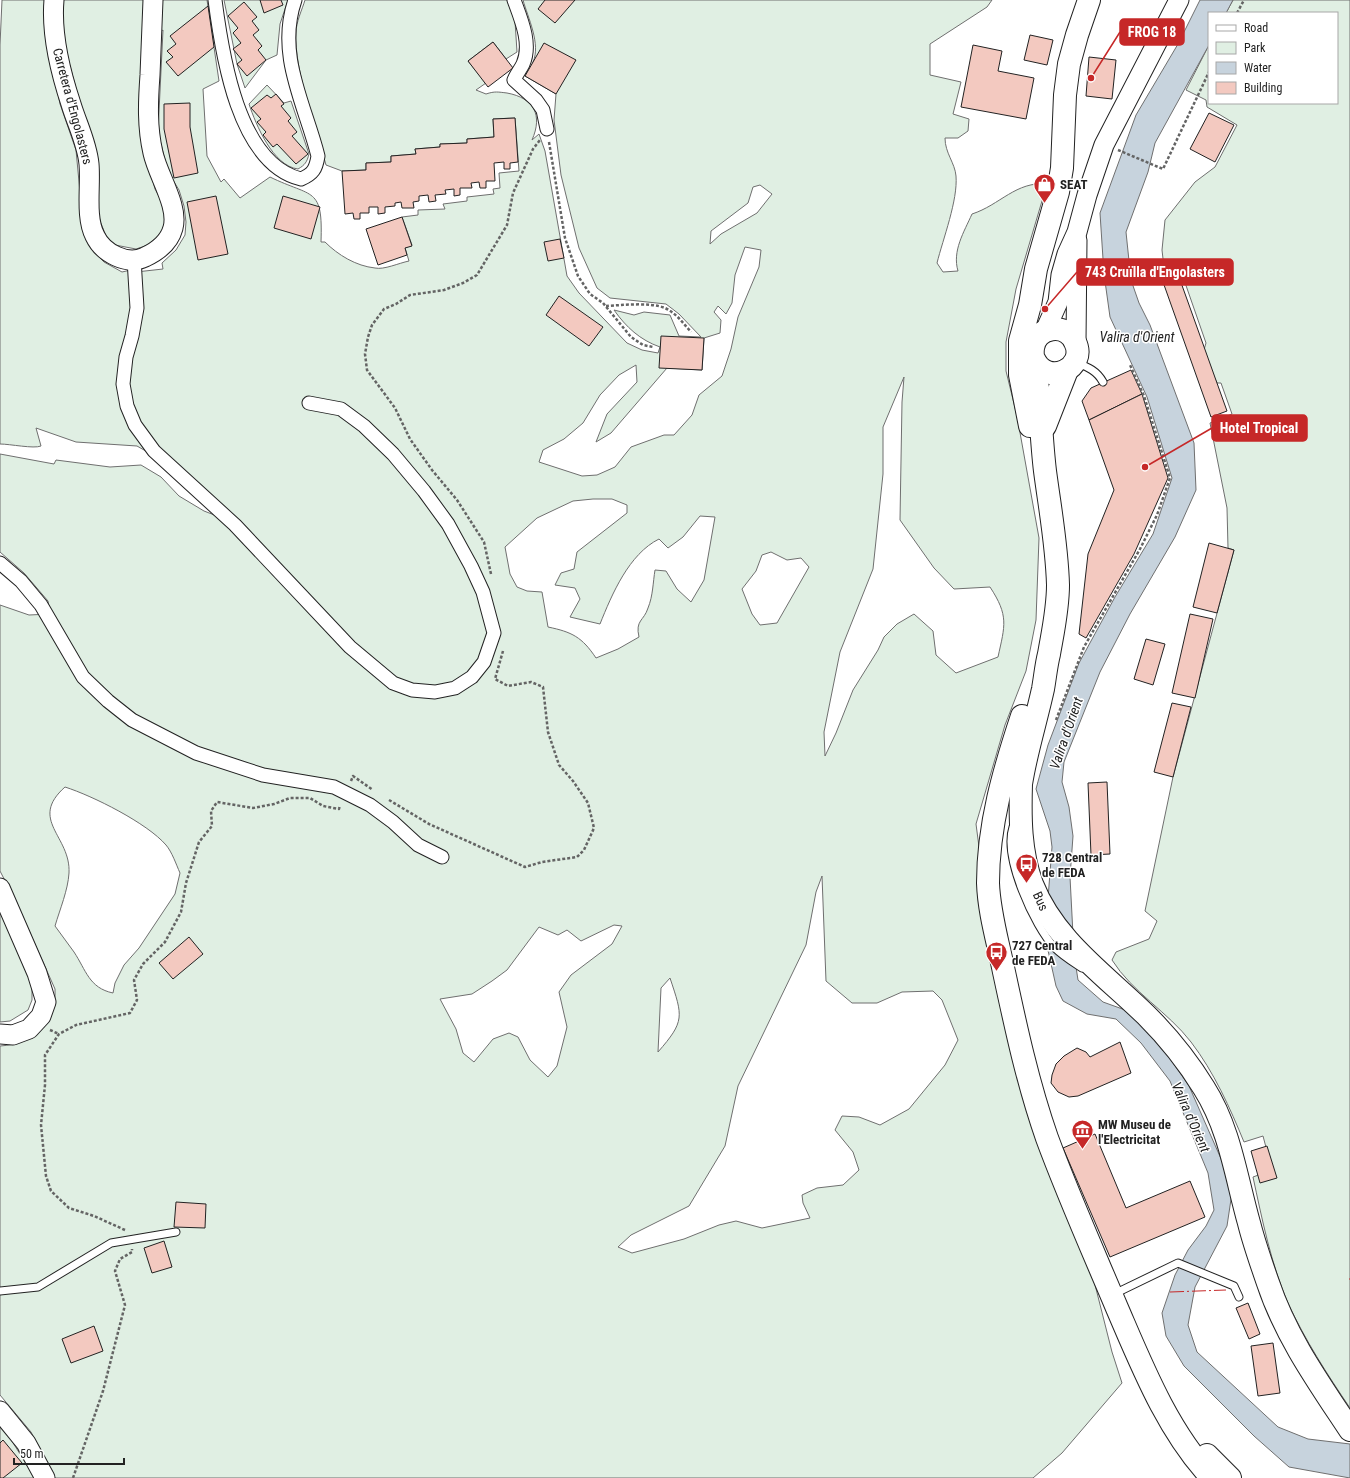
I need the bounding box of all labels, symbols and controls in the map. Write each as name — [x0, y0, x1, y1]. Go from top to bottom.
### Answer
legend — [1208, 12, 1338, 104]
callout: FROG 18 — [1120, 19, 1184, 45]
text: Road — [1244, 21, 1268, 35]
text: FROG 18 — [1128, 24, 1176, 40]
text: Park — [1244, 41, 1266, 55]
street label: Carretera d'Engolasters — [50, 46, 95, 166]
text: Water — [1244, 61, 1272, 75]
text: Building — [1244, 81, 1282, 95]
shop icon: SEAT — [1031, 171, 1057, 204]
place label: SEAT — [1060, 177, 1087, 192]
callout: 743 Cruïlla d'Engolasters — [1077, 259, 1233, 285]
text: 743 Cruïlla d'Engolasters — [1085, 264, 1225, 280]
water label: Valira d'Orient — [1099, 329, 1176, 345]
callout: Hotel Tropical — [1212, 415, 1307, 441]
text: Hotel Tropical — [1220, 420, 1298, 436]
water label: Valira d'Orient — [1046, 694, 1086, 771]
place label: 728 Central de FEDA — [1042, 850, 1102, 880]
bus stop icon: 728 Central de FEDA — [1014, 851, 1040, 884]
street label: Bus — [1030, 889, 1051, 913]
place label: 727 Central de FEDA — [1012, 938, 1072, 968]
bus stop icon: 727 Central de FEDA — [984, 939, 1010, 972]
water label: Valira d'Orient — [1168, 1079, 1214, 1155]
place label: MW Museu de l'Electricitat — [1098, 1117, 1171, 1147]
museum icon: MW Museu de l'Electricitat — [1069, 1118, 1095, 1151]
scale bar — [14, 1440, 124, 1466]
text: 50 m — [20, 1447, 44, 1461]

